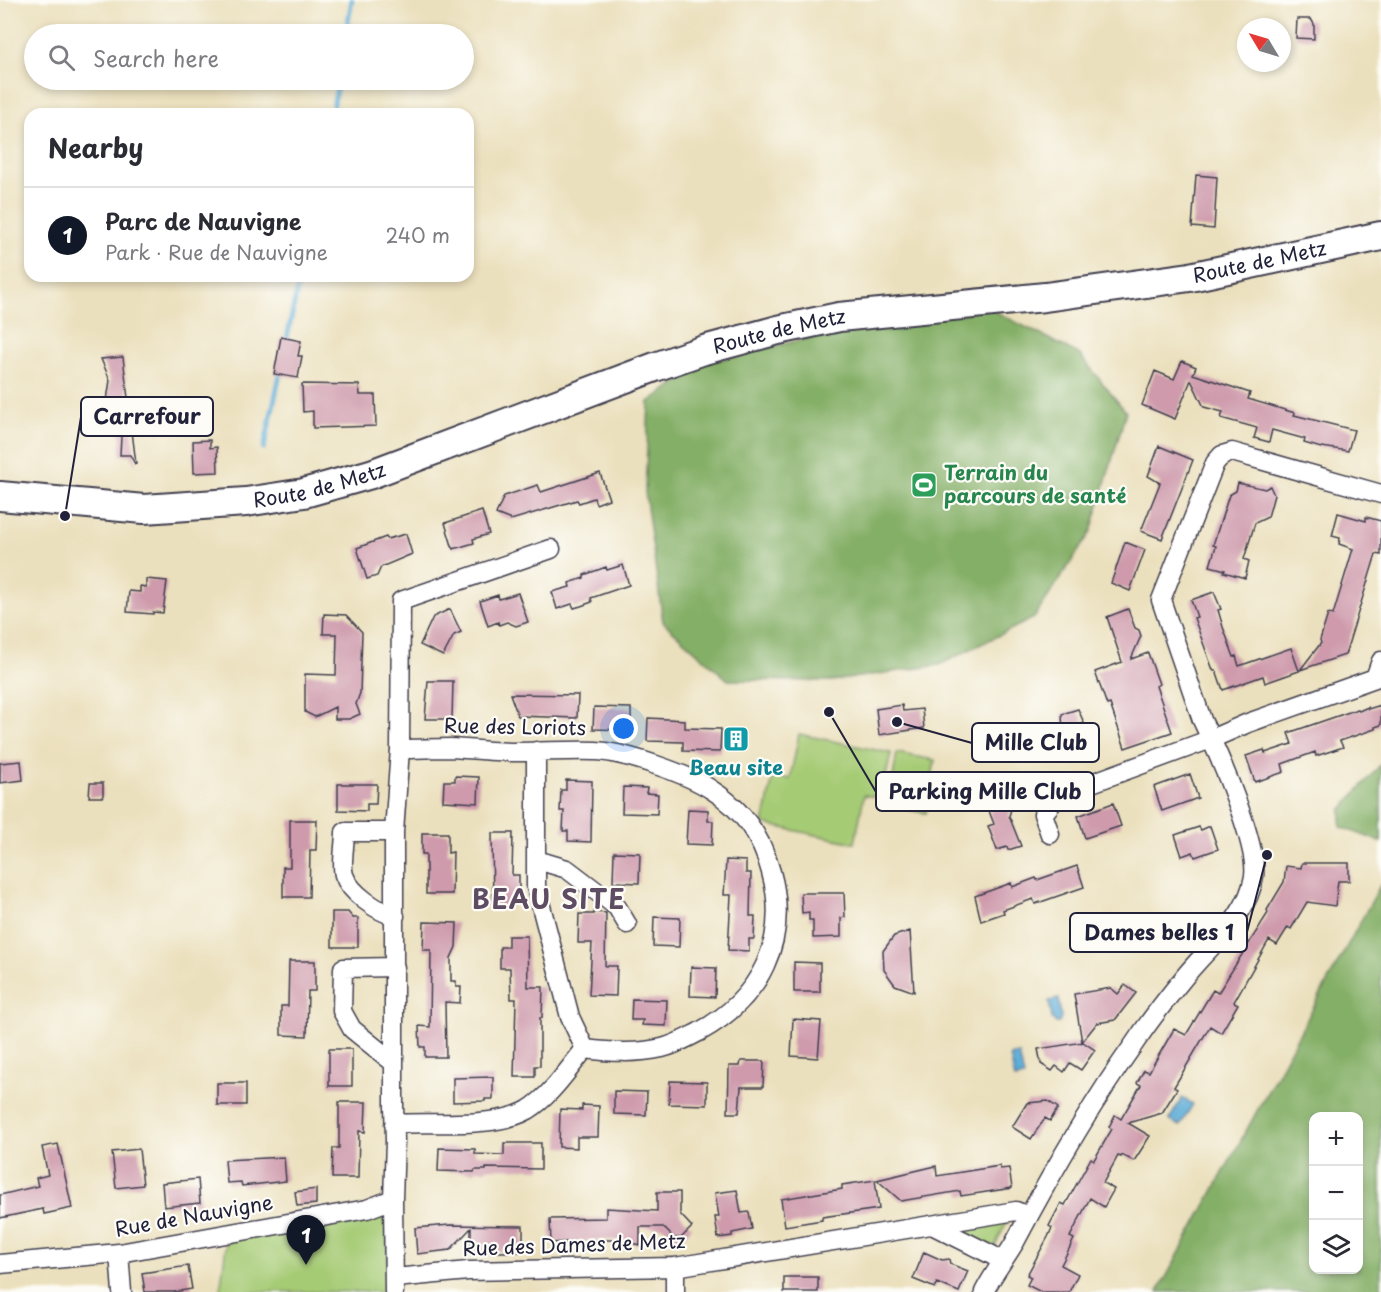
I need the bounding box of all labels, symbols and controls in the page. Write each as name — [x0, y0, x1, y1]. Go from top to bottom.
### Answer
north arrow — [1237, 18, 1291, 72]
search box — [24, 24, 474, 90]
icon: search — [45, 41, 78, 74]
text: Search here — [93, 41, 219, 74]
text: Nearby — [48, 128, 143, 167]
text: Parc de Nauvigne — [105, 204, 301, 237]
text: 1 — [63, 220, 72, 250]
text: 240 m — [385, 220, 450, 250]
street label: Route de Metz — [1190, 232, 1329, 290]
text: Park · Rue de Nauvigne — [105, 237, 328, 267]
street label: Route de Metz — [709, 300, 847, 361]
callout: Carrefour — [81, 397, 213, 436]
text: Carrefour — [93, 399, 201, 431]
street label: Route de Metz — [251, 454, 390, 515]
place label: Terrain du parcours de santé — [944, 457, 1126, 510]
sports icon: Terrain du parcours de santé — [909, 470, 939, 500]
street label: Rue des Loriots — [444, 710, 586, 742]
your location — [609, 714, 638, 743]
callout: Mille Club — [972, 723, 1099, 762]
building icon: Beau site — [721, 724, 751, 754]
text: Mille Club — [985, 725, 1087, 757]
place label: Beau site — [689, 752, 783, 782]
callout: Parking Mille Club — [876, 772, 1094, 811]
text: Parking Mille Club — [889, 774, 1081, 806]
district label: BEAU SITE — [472, 879, 626, 918]
callout: Dames belles 1 — [1070, 913, 1247, 952]
text: Dames belles 1 — [1084, 915, 1234, 947]
map controls — [1309, 1112, 1363, 1274]
button: + — [1309, 1112, 1363, 1166]
button: − — [1309, 1166, 1363, 1220]
street label: Rue de Nauvigne — [112, 1186, 275, 1244]
pin: 1 — [286, 1216, 326, 1265]
button: layers — [1309, 1220, 1363, 1274]
street label: Rue des Dames de Metz — [462, 1225, 686, 1263]

